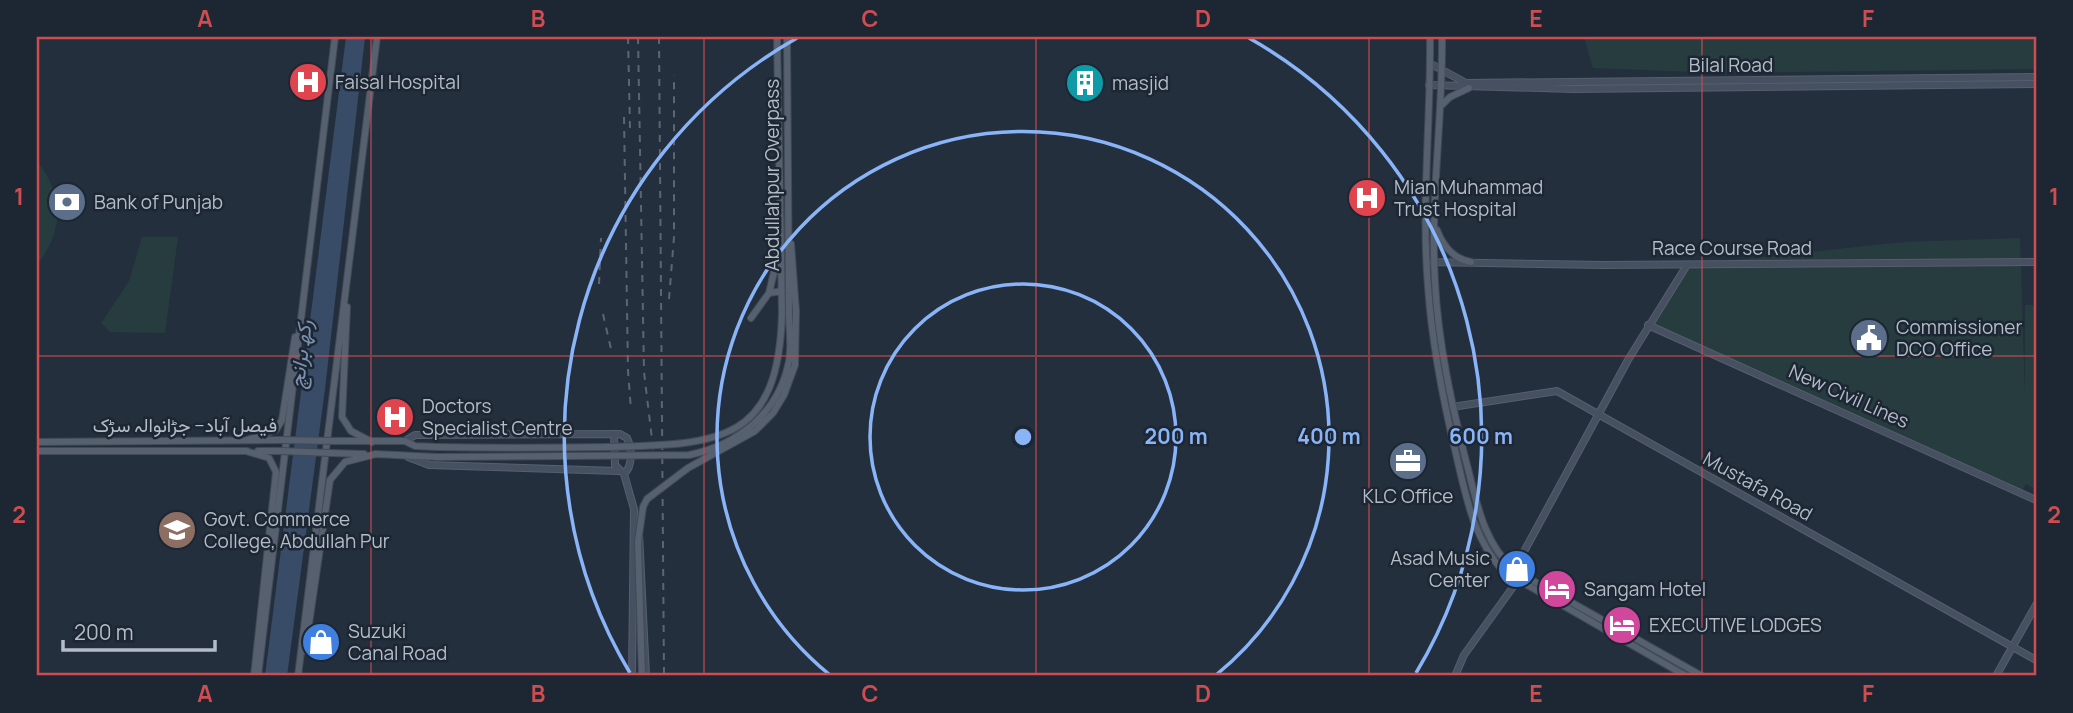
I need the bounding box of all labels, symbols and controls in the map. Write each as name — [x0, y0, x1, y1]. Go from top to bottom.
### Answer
text: A — [197, 2, 213, 34]
text: B — [531, 2, 545, 34]
text: C — [862, 2, 879, 34]
text: D — [1195, 2, 1211, 34]
text: E — [1529, 2, 1543, 34]
text: F — [1862, 2, 1874, 34]
street label: Bilal Road — [1689, 52, 1773, 78]
hospital icon: Faisal Hospital — [287, 61, 329, 103]
building icon: masjid — [1064, 62, 1106, 104]
place label: Faisal Hospital — [335, 69, 460, 95]
place label: masjid — [1112, 70, 1169, 96]
street label: Abdullahpur Overpass — [759, 79, 785, 271]
place label: Mian Muhammad Trust Hospital — [1394, 174, 1543, 222]
hospital icon: Mian Muhammad Trust Hospital — [1346, 177, 1388, 219]
text: 1 — [14, 180, 24, 212]
text: 1 — [2049, 180, 2059, 212]
bank icon: Bank of Punjab — [46, 181, 88, 223]
place label: Bank of Punjab — [94, 189, 223, 215]
street label: Race Course Road — [1652, 235, 1812, 261]
place label: Commissioner DCO Office — [1896, 314, 2022, 362]
public building icon: Commissioner DCO Office — [1848, 317, 1890, 359]
water label: رکھ برانچ — [282, 318, 320, 390]
street label: New Civil Lines — [1785, 358, 1913, 434]
place label: Doctors Specialist Centre — [422, 393, 573, 441]
hospital icon: Doctors Specialist Centre — [374, 396, 416, 438]
street label: فیصل آباد– جڑانوالہ سڑک — [93, 412, 277, 438]
text: 200 m — [1144, 422, 1208, 450]
text: 400 m — [1297, 422, 1361, 450]
text: 600 m — [1449, 422, 1513, 450]
centre of rings — [1011, 425, 1035, 449]
office icon: KLC Office — [1387, 440, 1429, 482]
street label: Mustafa Road — [1699, 445, 1817, 527]
place label: KLC Office — [1363, 483, 1453, 509]
text: 2 — [12, 498, 26, 530]
text: 2 — [2047, 498, 2061, 530]
place label: Govt. Commerce College, Abdullah Pur — [204, 506, 390, 554]
school or university icon: Govt. Commerce College, Abdullah Pur — [156, 509, 198, 551]
place label: Asad Music Center — [1390, 545, 1490, 593]
shop icon: Asad Music Center — [1496, 548, 1538, 590]
hotel icon: Sangam Hotel — [1536, 568, 1578, 610]
place label: Sangam Hotel — [1584, 576, 1706, 602]
hotel icon: EXECUTIVE LODGES — [1601, 604, 1643, 646]
scale bar — [63, 608, 215, 652]
place label: EXECUTIVE LODGES — [1649, 612, 1822, 638]
text: 200 m — [74, 618, 134, 646]
place label: Suzuki Canal Road — [348, 618, 447, 666]
shop icon: Suzuki Canal Road — [300, 621, 342, 663]
text: A — [197, 677, 213, 709]
text: B — [531, 677, 545, 709]
text: C — [862, 677, 879, 709]
text: D — [1195, 677, 1211, 709]
text: E — [1529, 677, 1543, 709]
text: F — [1862, 677, 1874, 709]

